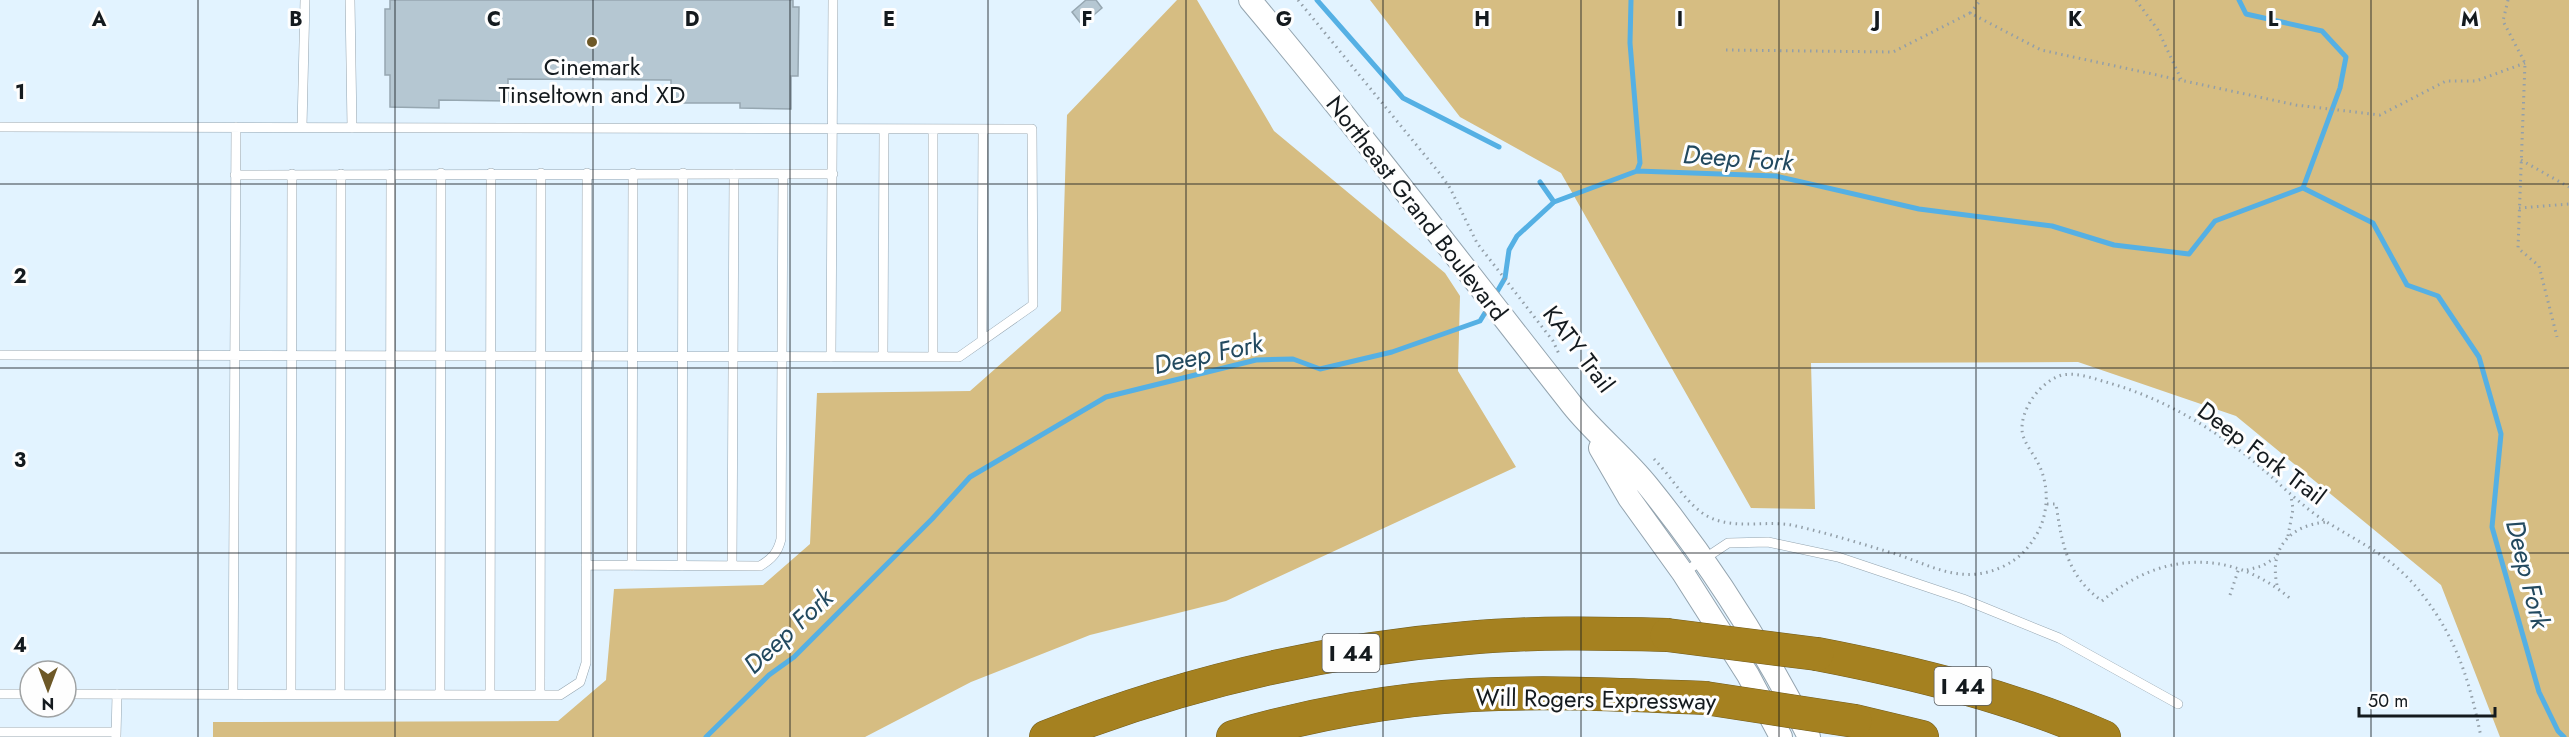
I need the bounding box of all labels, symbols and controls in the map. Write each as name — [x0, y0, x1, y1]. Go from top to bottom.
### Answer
text: A — [91, 5, 107, 34]
text: B — [289, 5, 303, 34]
text: C — [487, 5, 501, 34]
text: D — [685, 5, 699, 34]
text: E — [883, 5, 895, 34]
text: F — [1081, 5, 1093, 34]
text: G — [1276, 5, 1292, 34]
text: H — [1474, 5, 1490, 34]
text: I — [1677, 5, 1683, 34]
text: J — [1870, 5, 1880, 34]
text: K — [2068, 5, 2082, 34]
text: L — [2268, 5, 2279, 34]
text: M — [2461, 5, 2479, 34]
marker: Cinemark Tinseltown and XD — [585, 35, 599, 49]
place label: Cinemark Tinseltown and XD — [499, 49, 685, 112]
text: 1 — [15, 78, 25, 107]
street label: Northeast Grand Boulevard — [1318, 88, 1516, 328]
water label: Deep Fork — [1681, 135, 1796, 181]
text: 2 — [13, 262, 27, 291]
street label: KATY Trail — [1535, 298, 1623, 400]
water label: Deep Fork — [1150, 324, 1268, 384]
street label: Deep Fork Trail — [2190, 393, 2334, 513]
text: 3 — [14, 446, 26, 475]
water label: Deep Fork — [2496, 516, 2560, 634]
water label: Deep Fork — [735, 578, 843, 683]
text: 4 — [13, 631, 27, 660]
road number: I 44 — [1322, 634, 1380, 672]
north arrow — [18, 659, 78, 719]
road number: I 44 — [1934, 667, 1992, 705]
street label: Will Rogers Expressway — [1475, 679, 1717, 719]
scale bar — [2359, 680, 2496, 718]
text: 50 m — [2368, 688, 2408, 714]
text: N — [42, 692, 54, 715]

